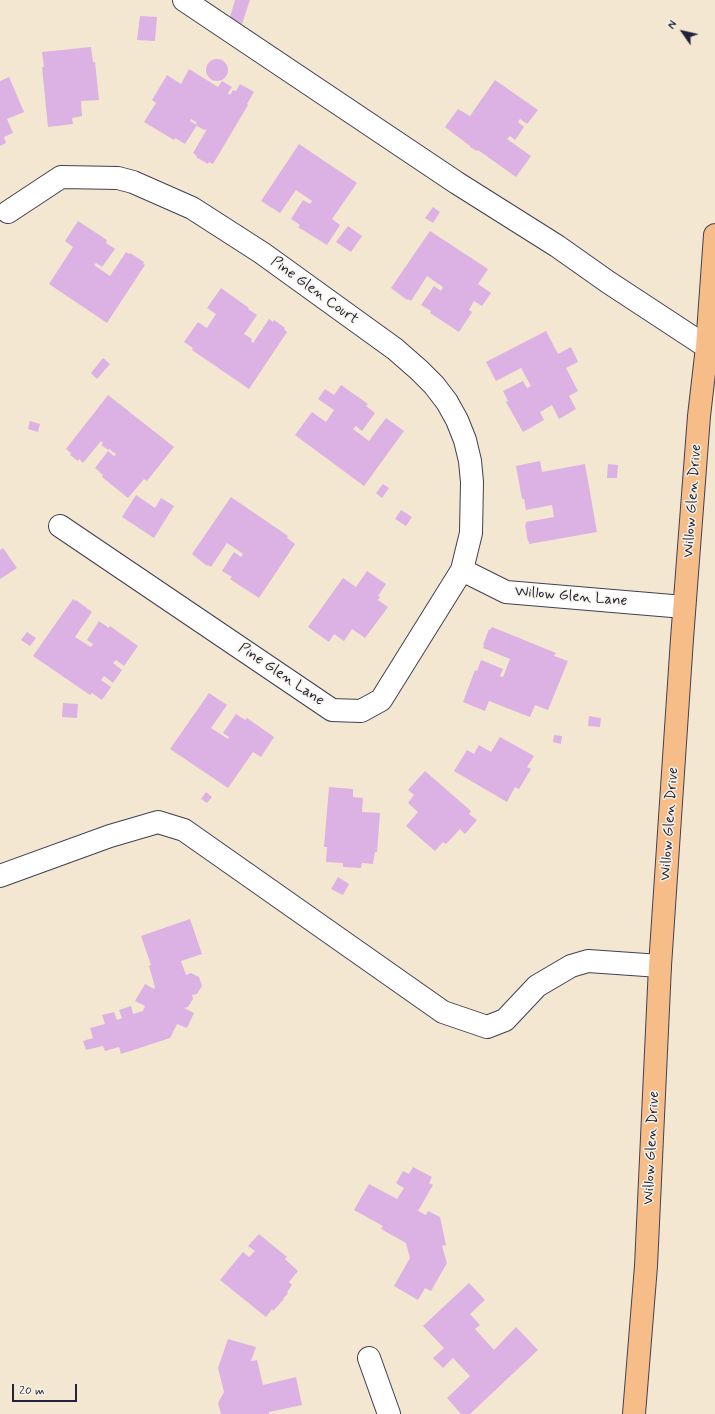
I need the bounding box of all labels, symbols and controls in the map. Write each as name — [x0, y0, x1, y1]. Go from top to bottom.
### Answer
north arrow — [663, 12, 703, 52]
text: N — [665, 18, 681, 32]
street label: Pine Glen Court — [267, 253, 361, 329]
street label: Willow Glen Drive — [680, 444, 706, 558]
street label: Willow Glen Lane — [514, 583, 628, 611]
street label: Pine Glen Lane — [235, 640, 327, 710]
street label: Willow Glen Drive — [657, 767, 683, 881]
street label: Willow Glen Drive — [640, 1091, 664, 1205]
scale bar — [14, 1376, 79, 1402]
text: 20 m — [19, 1383, 45, 1399]

